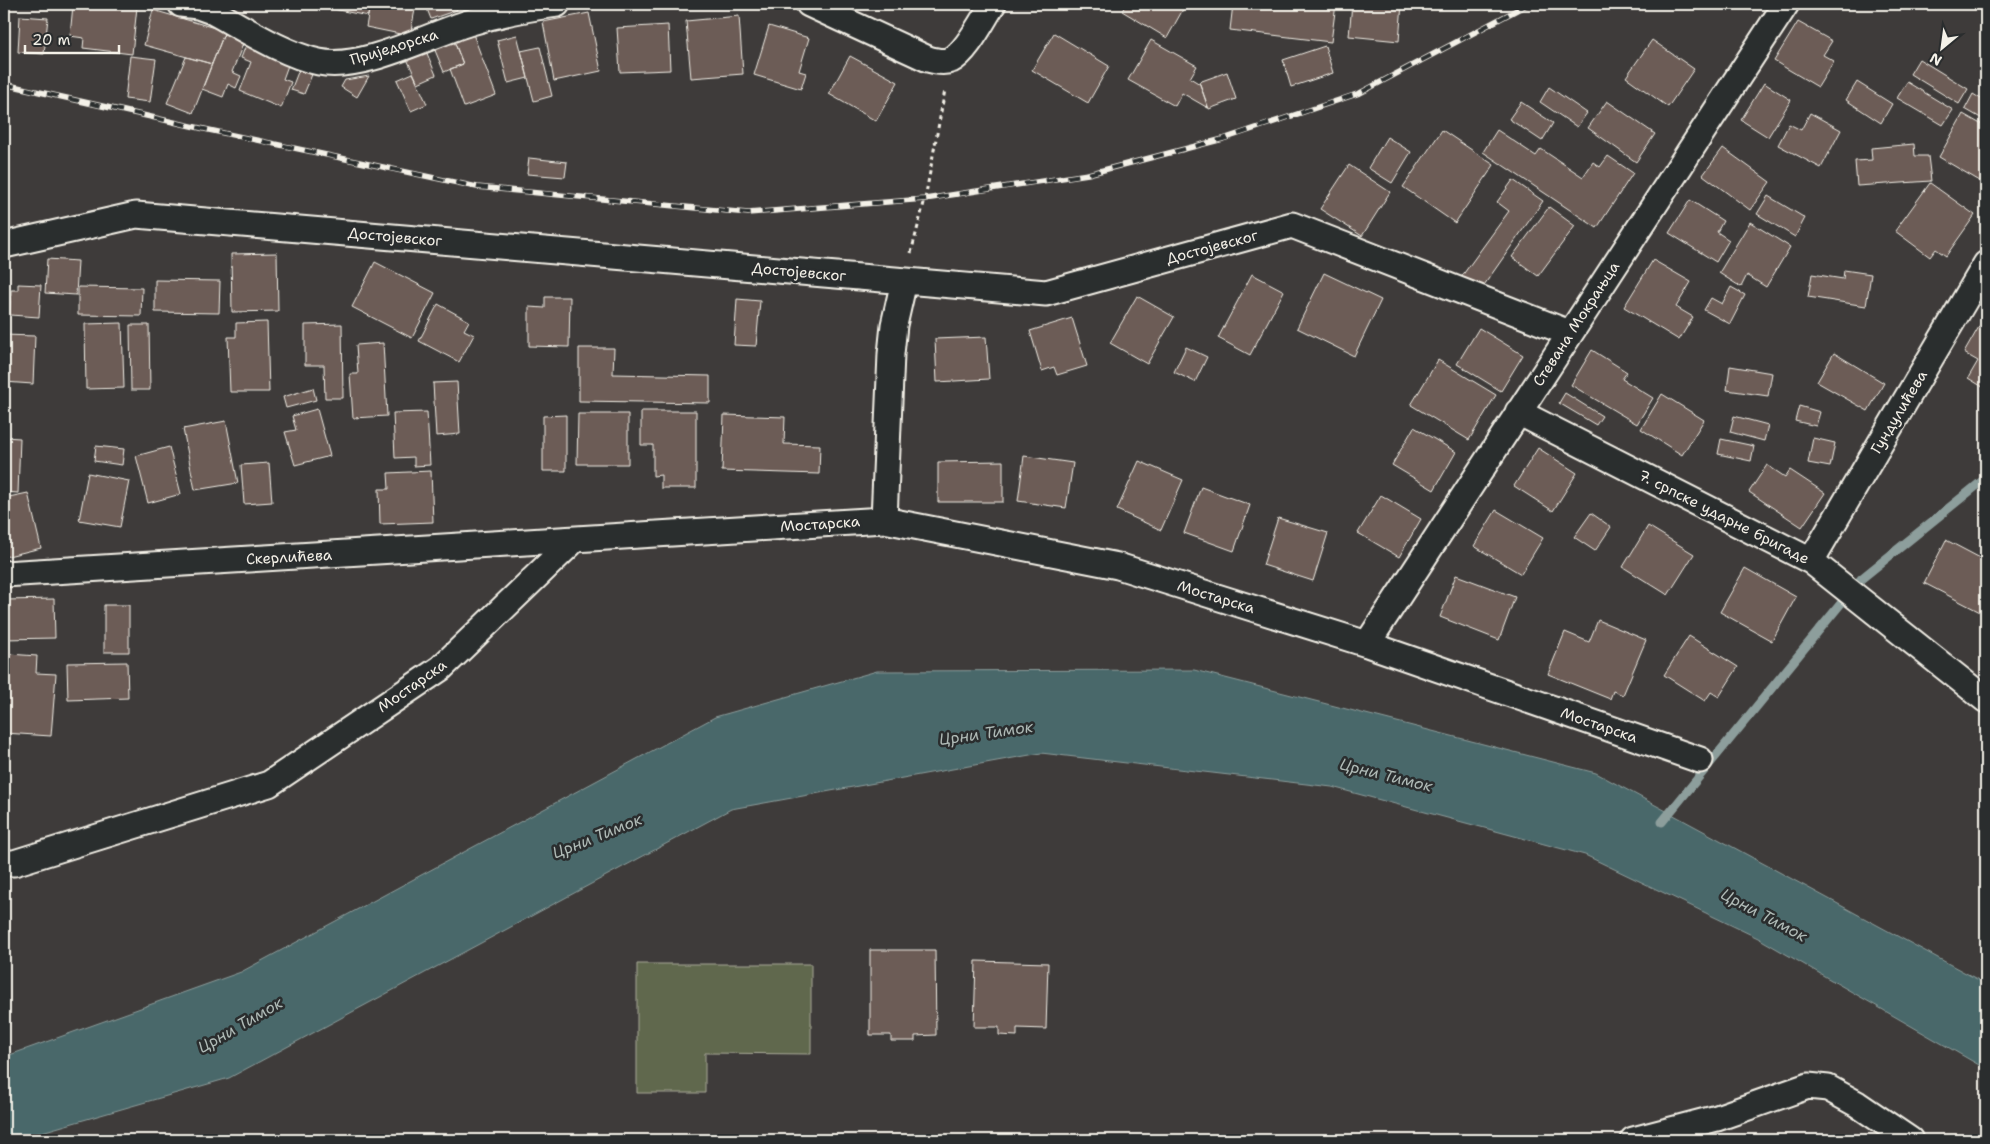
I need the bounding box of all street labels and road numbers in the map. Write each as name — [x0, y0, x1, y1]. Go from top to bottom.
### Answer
street label: Приједорска — [348, 24, 441, 70]
street label: Достојевског — [347, 223, 443, 251]
street label: Достојевског — [1164, 225, 1261, 269]
street label: Стевана Мокрањца — [1528, 257, 1624, 390]
street label: Достојевског — [751, 258, 847, 286]
street label: Гундулићева — [1866, 366, 1932, 458]
street label: 7. српске ударне бригаде — [1635, 465, 1813, 569]
street label: Мостарска — [779, 511, 861, 537]
street label: Скерлићева — [245, 545, 333, 569]
street label: Мостарска — [1175, 576, 1258, 618]
street label: Мостарска — [373, 654, 451, 717]
street label: Мостарска — [1558, 703, 1641, 748]

